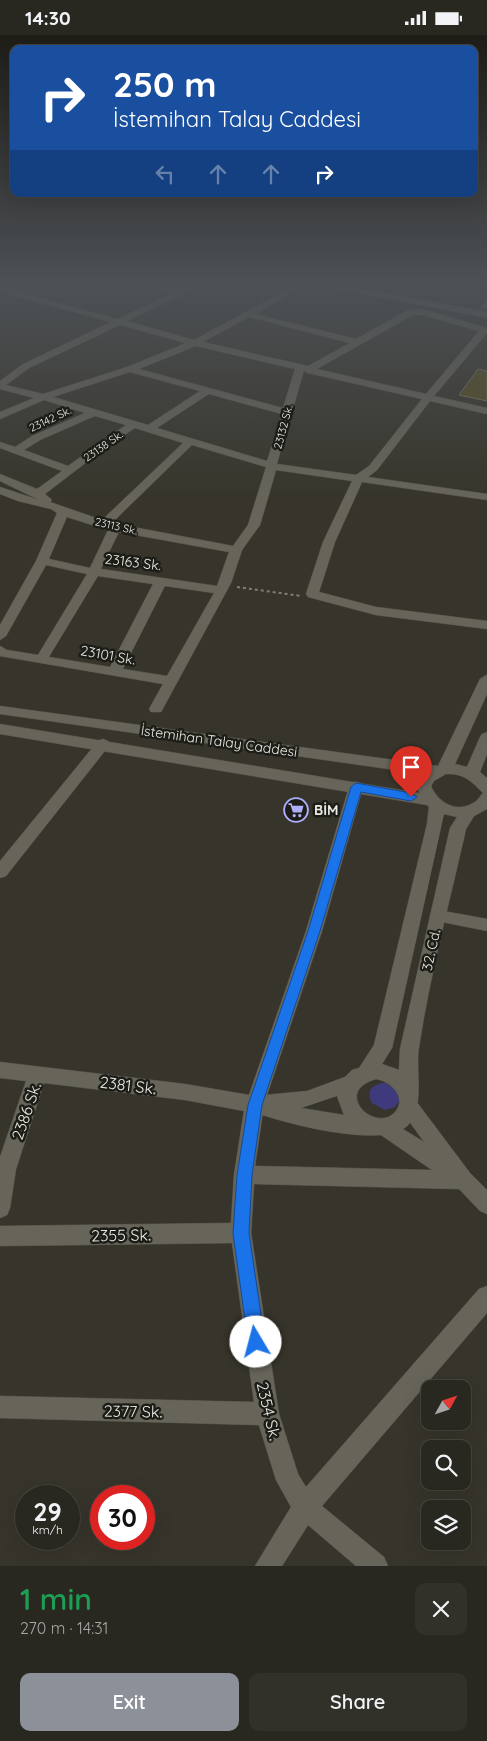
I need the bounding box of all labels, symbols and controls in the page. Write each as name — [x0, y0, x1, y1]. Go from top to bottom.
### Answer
text: 14:30 — [25, 6, 71, 30]
text: 250 m — [113, 62, 217, 106]
icon: right — [30, 65, 95, 130]
text: İstemihan Talay Caddesi — [113, 105, 361, 133]
icon: left — [151, 160, 179, 188]
icon: ahead — [204, 160, 232, 188]
icon: ahead — [257, 160, 285, 188]
icon: right — [310, 160, 338, 188]
street label: 23142 Sk. — [27, 403, 73, 435]
street label: 23132 Sk. — [270, 404, 296, 450]
street label: 23138 Sk. — [81, 427, 125, 465]
street label: 23113 Sk. — [94, 514, 138, 538]
street label: 23163 Sk. — [104, 550, 162, 574]
street label: 23101 Sk. — [79, 641, 137, 669]
street label: İstemihan Talay Caddesi — [140, 721, 298, 761]
pin — [390, 746, 432, 797]
icon: arrive — [397, 753, 425, 781]
supermarket icon: BİM — [283, 797, 309, 823]
place label: BİM — [314, 801, 339, 819]
street label: 32. Cd. — [418, 928, 444, 972]
street label: 2381 Sk. — [99, 1072, 157, 1098]
street label: 2386 Sk. — [7, 1080, 45, 1142]
street label: 2355 Sk. — [91, 1224, 151, 1246]
position arrow — [229, 1315, 281, 1367]
street label: 2354 Sk. — [253, 1380, 285, 1442]
north arrow — [421, 1380, 471, 1430]
map controls — [421, 1380, 471, 1550]
street label: 2377 Sk. — [104, 1400, 163, 1422]
button: search — [421, 1440, 471, 1490]
speed limit sign: 30 — [90, 1485, 155, 1550]
text: 29 — [33, 1496, 62, 1527]
button: layers — [421, 1500, 471, 1550]
text: km/h — [32, 1522, 63, 1537]
text: 1 min — [20, 1580, 92, 1618]
button: close — [415, 1583, 467, 1635]
text: 270 m · 14:31 — [20, 1618, 109, 1638]
button: Exit — [20, 1673, 239, 1731]
button: Share — [249, 1673, 467, 1731]

